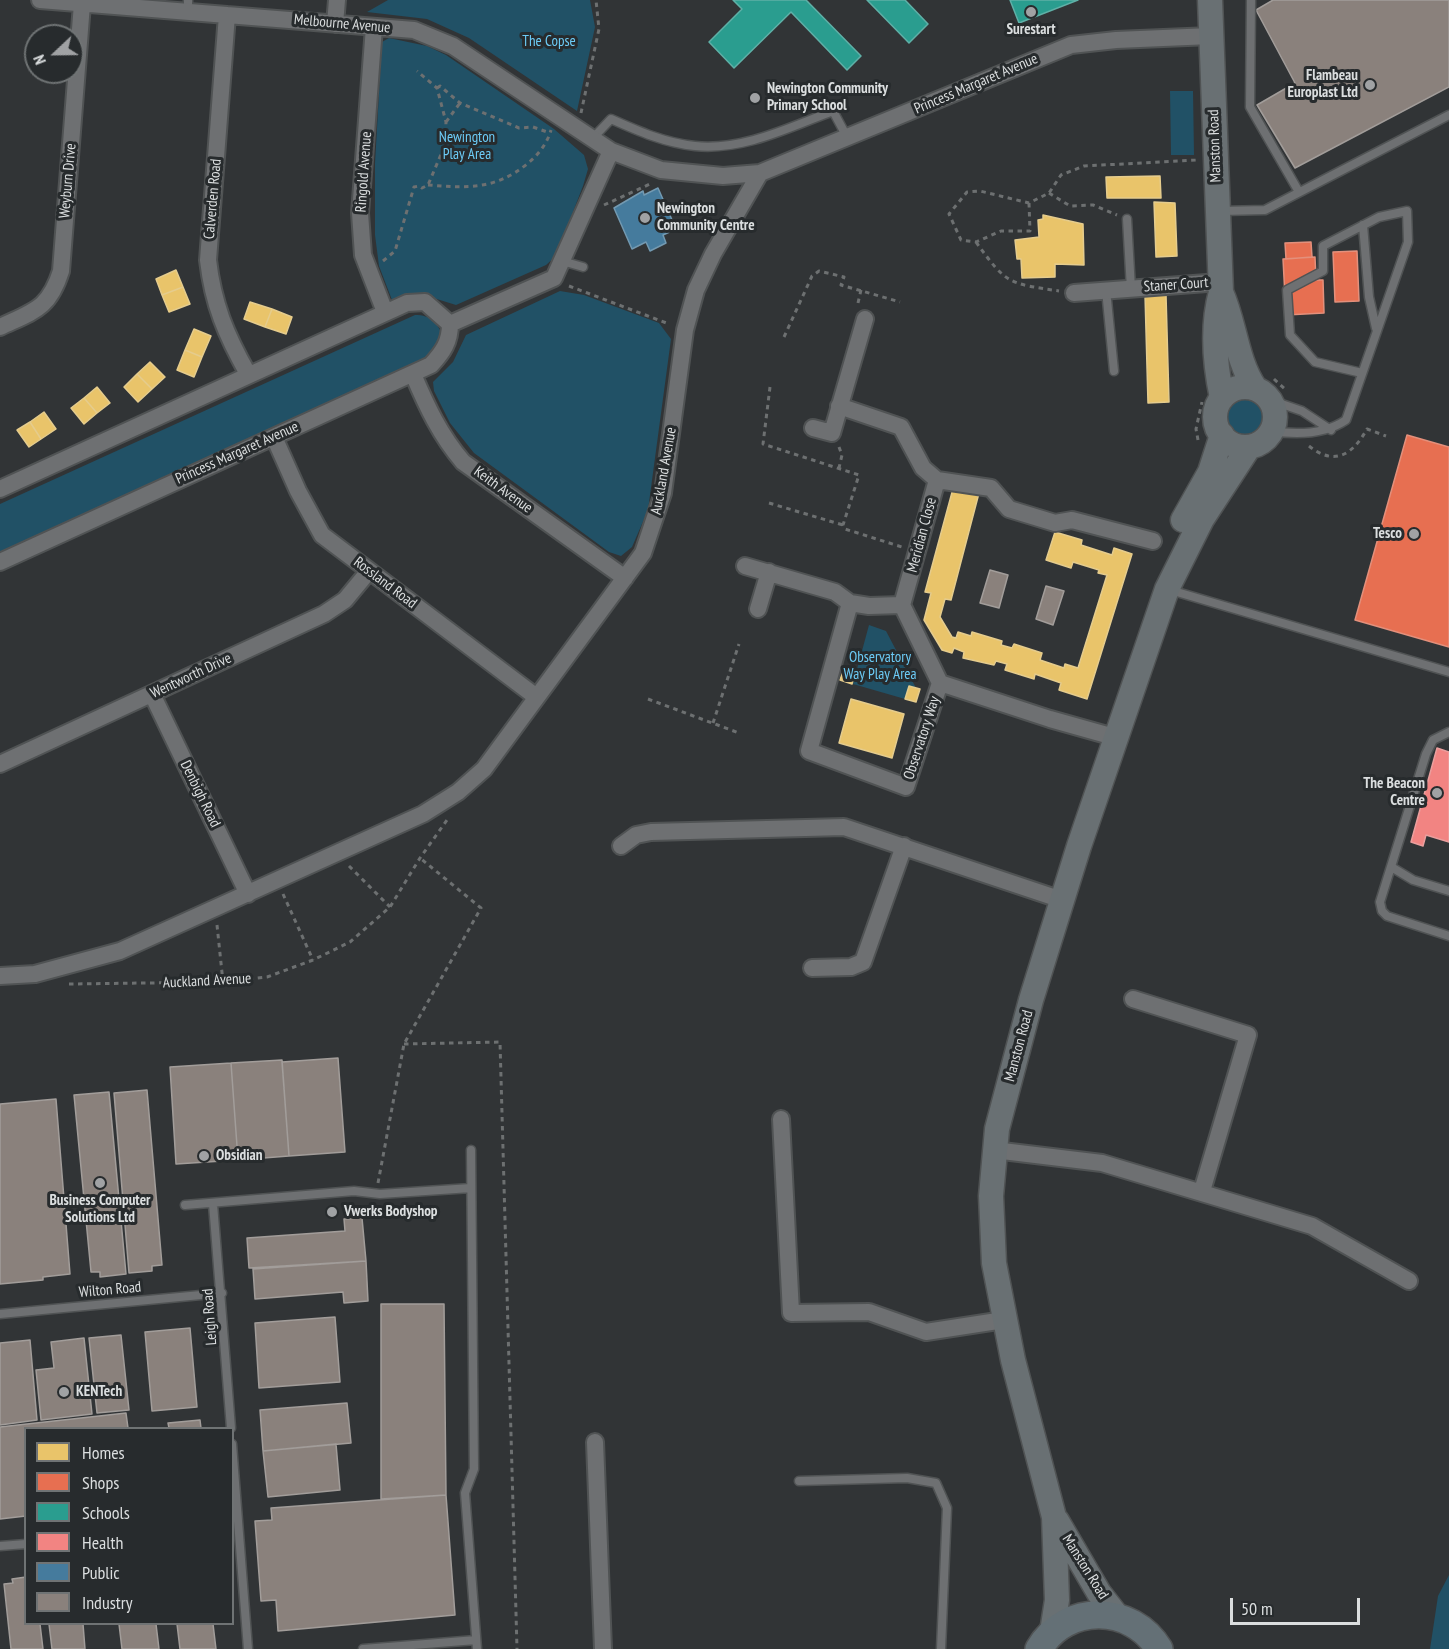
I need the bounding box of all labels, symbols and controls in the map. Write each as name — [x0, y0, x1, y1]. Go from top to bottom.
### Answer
marker: Surestart — [1024, 5, 1038, 19]
street label: Melbourne Avenue — [293, 11, 391, 37]
place label: Surestart — [1006, 21, 1056, 39]
north arrow — [24, 24, 84, 84]
park label: The Copse — [522, 33, 576, 51]
street label: Princess Margaret Avenue — [911, 50, 1041, 118]
text: N — [28, 52, 50, 68]
place label: Flambeau Europlast Ltd — [1288, 67, 1358, 102]
marker: Flambeau Europlast Ltd — [1363, 78, 1377, 92]
place label: Newington Community Primary School — [767, 80, 888, 115]
marker: Newington Community Primary School — [748, 91, 762, 105]
street label: Manston Road — [1205, 109, 1225, 183]
park label: Newington Play Area — [439, 129, 495, 164]
street label: Ringold Avenue — [352, 131, 376, 213]
street label: Weyburn Drive — [56, 143, 80, 219]
street label: Calverden Road — [201, 158, 225, 240]
place label: Newington Community Centre — [657, 200, 755, 235]
marker: Newington Community Centre — [638, 211, 652, 225]
street label: Staner Court — [1143, 274, 1209, 296]
street label: Princess Margaret Avenue — [173, 418, 301, 488]
street label: Auckland Avenue — [647, 426, 681, 516]
street label: Keith Avenue — [470, 463, 536, 517]
street label: Meridian Close — [903, 496, 941, 574]
place label: Tesco — [1373, 525, 1402, 543]
marker: Tesco — [1407, 527, 1421, 541]
street label: Rossland Road — [350, 553, 420, 613]
street label: Wentworth Drive — [148, 649, 234, 703]
park label: Observatory Way Play Area — [844, 649, 916, 684]
street label: Observatory Way — [900, 694, 944, 782]
street label: Denbigh Road — [176, 758, 224, 830]
place label: The Beacon Centre — [1363, 775, 1425, 810]
marker: The Beacon Centre — [1430, 786, 1444, 800]
street label: Auckland Avenue — [162, 970, 252, 992]
street label: Manston Road — [1001, 1008, 1037, 1084]
place label: Obsidian — [216, 1147, 263, 1165]
marker: Obsidian — [197, 1149, 211, 1163]
marker: Business Computer Solutions Ltd — [93, 1176, 107, 1190]
place label: Business Computer Solutions Ltd — [49, 1192, 151, 1227]
place label: Vwerks Bodyshop — [344, 1203, 438, 1221]
marker: Vwerks Bodyshop — [325, 1205, 339, 1219]
street label: Wilton Road — [78, 1278, 142, 1302]
street label: Leigh Road — [199, 1288, 221, 1346]
place label: KENTech — [76, 1383, 122, 1401]
marker: KENTech — [57, 1385, 71, 1399]
legend — [24, 1427, 234, 1625]
text: Homes — [82, 1441, 125, 1464]
text: Shops — [82, 1471, 119, 1494]
text: Schools — [82, 1501, 130, 1524]
text: Health — [82, 1531, 123, 1554]
street label: Manston Road — [1058, 1531, 1112, 1603]
text: Public — [82, 1561, 120, 1584]
scale bar — [1233, 1586, 1364, 1624]
text: Industry — [82, 1591, 132, 1614]
text: 50 m — [1241, 1597, 1273, 1620]

